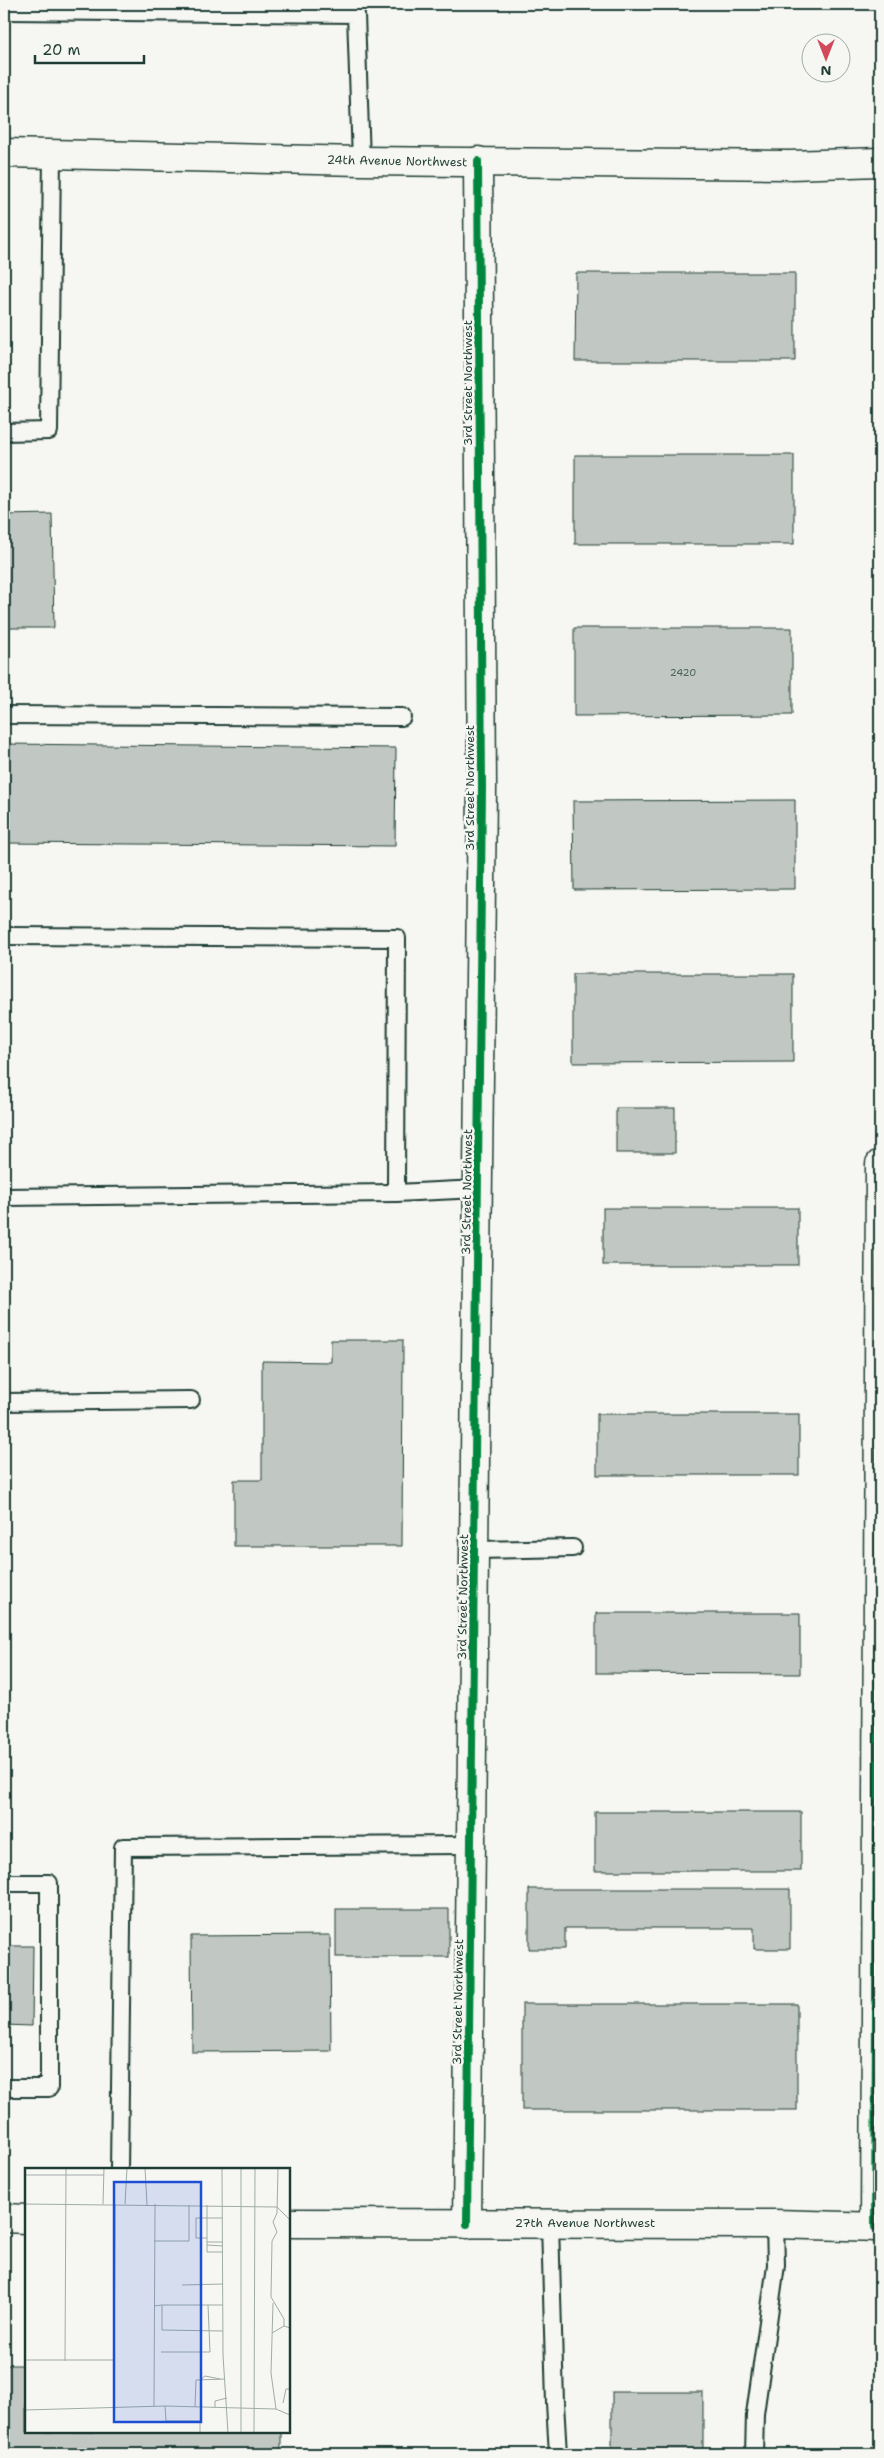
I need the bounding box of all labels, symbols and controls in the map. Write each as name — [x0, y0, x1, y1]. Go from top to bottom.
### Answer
scale bar — [35, 32, 144, 64]
north arrow — [802, 32, 852, 82]
text: 20 m — [42, 40, 81, 60]
text: N — [820, 62, 832, 80]
street label: 24th Avenue Northwest — [327, 152, 467, 170]
street label: 3rd Street Northwest — [460, 320, 476, 446]
house number: 2420 — [670, 666, 696, 679]
street label: 3rd Street Northwest — [462, 725, 478, 851]
street label: 3rd Street Northwest — [458, 1129, 476, 1255]
street label: 3rd Street Northwest — [454, 1534, 472, 1660]
street label: 3rd Street Northwest — [449, 1939, 467, 2065]
inset map — [25, 2168, 290, 2433]
street label: 27th Avenue Northwest — [515, 2215, 655, 2231]

